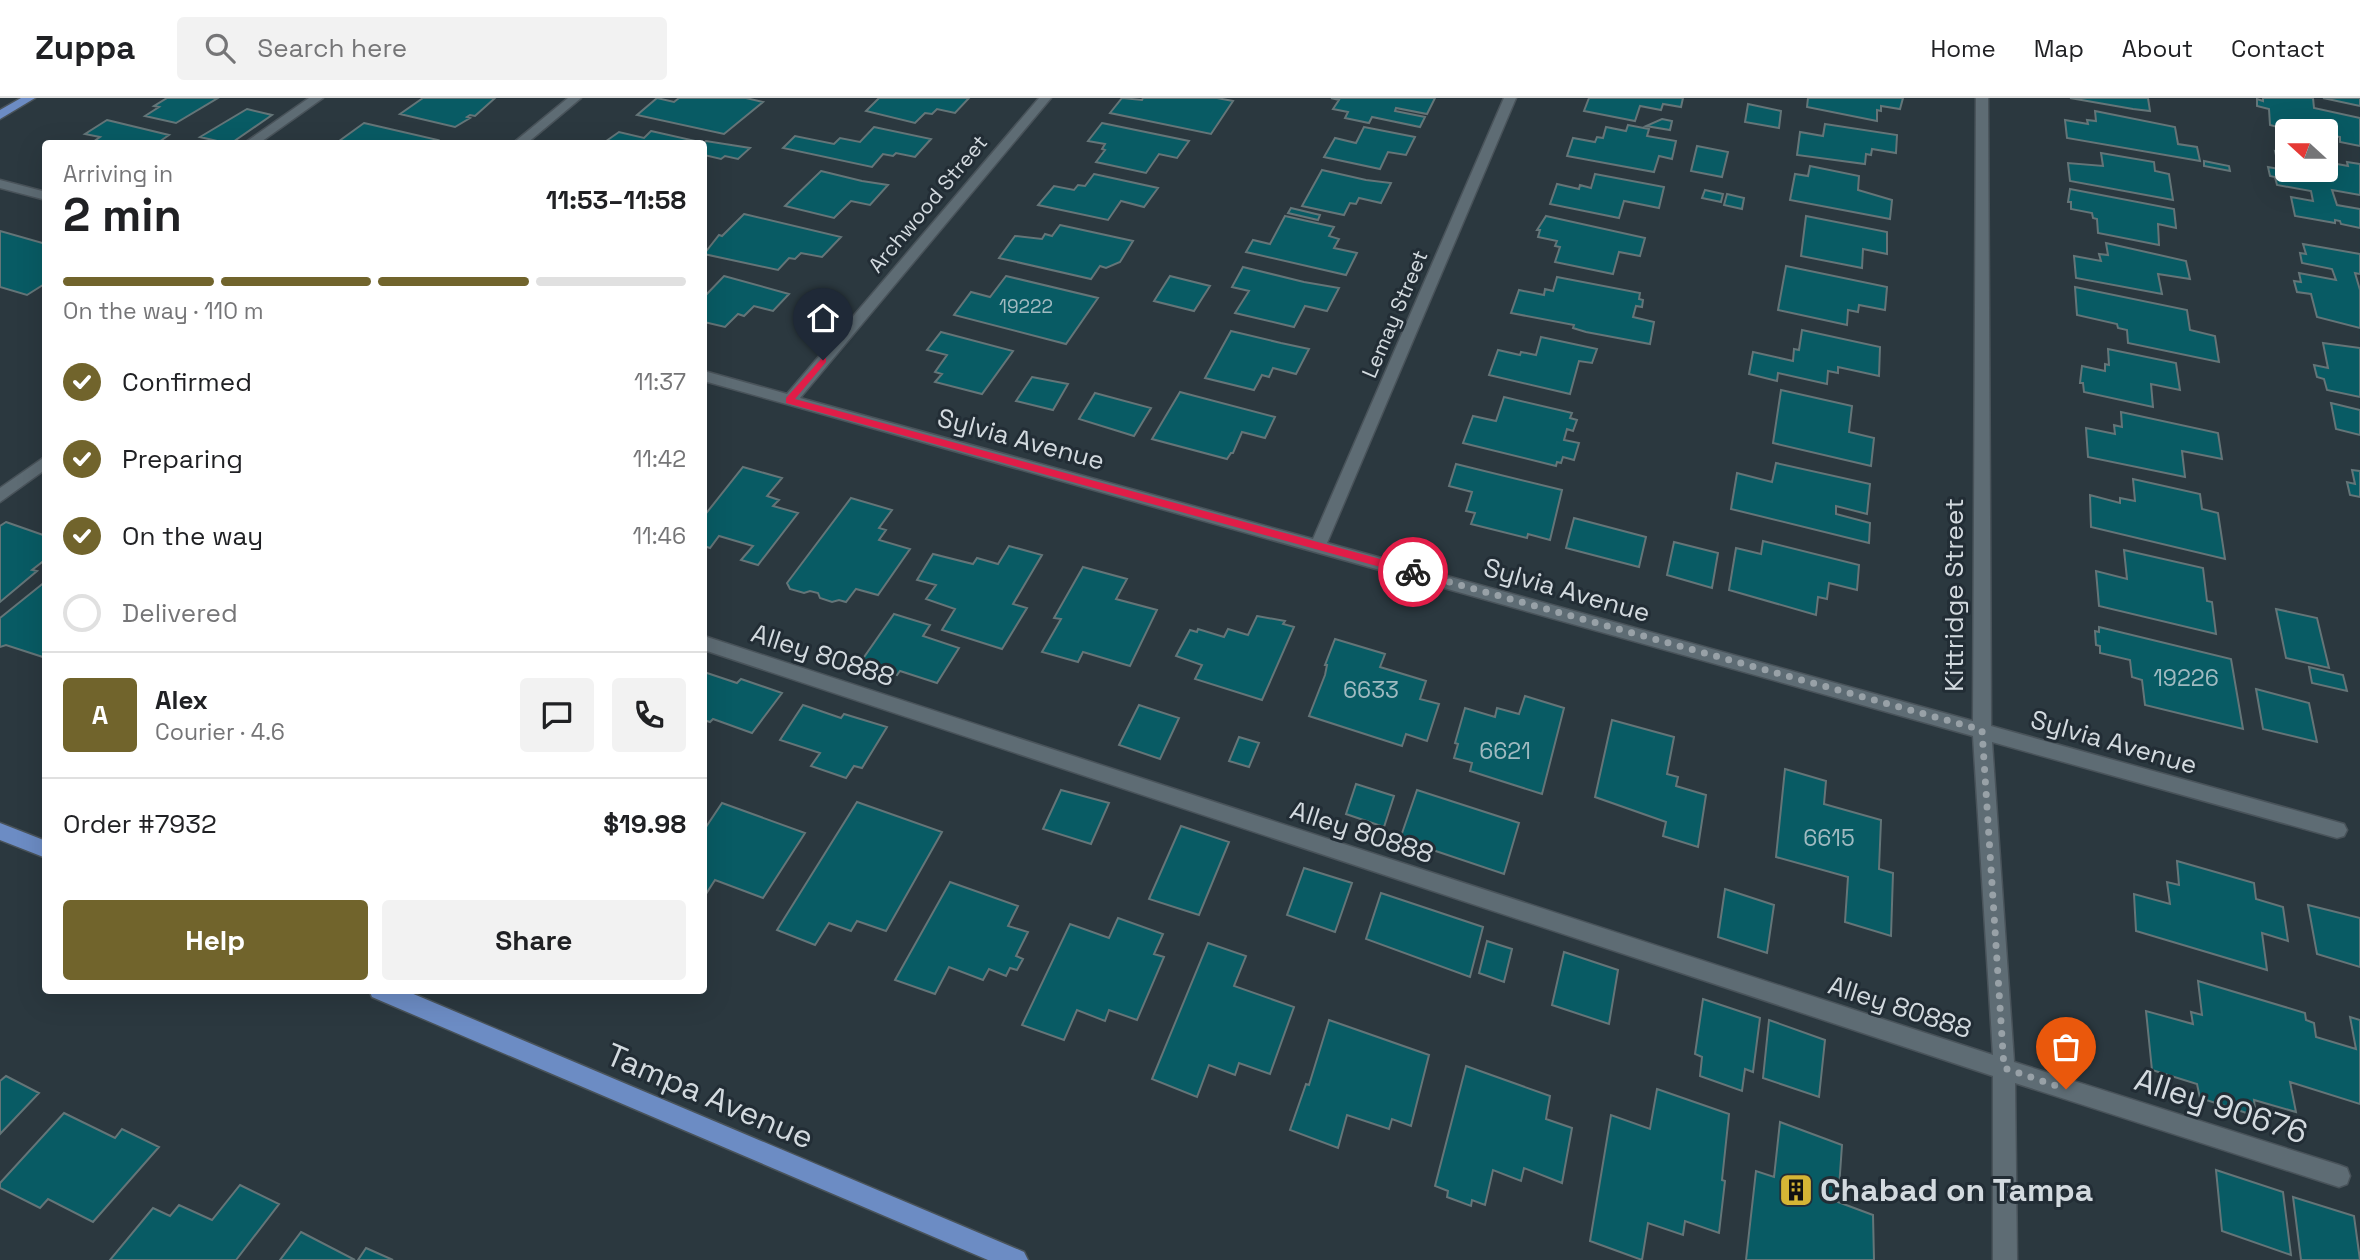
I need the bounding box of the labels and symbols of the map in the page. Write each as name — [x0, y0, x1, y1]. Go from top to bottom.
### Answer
north arrow — [2275, 119, 2338, 182]
street label: Archwood Street — [862, 129, 993, 278]
street label: Lemay Street — [1356, 246, 1434, 382]
pin — [793, 288, 853, 360]
house number: 19222 — [999, 294, 1053, 319]
street label: Sylvia Avenue — [934, 400, 1108, 478]
street label: Kittridge Street — [1937, 498, 1971, 692]
courier — [1378, 537, 1448, 607]
street label: Sylvia Avenue — [1480, 550, 1654, 630]
street label: Alley 80888 — [747, 616, 899, 694]
house number: 19226 — [2153, 663, 2219, 693]
house number: 6633 — [1343, 675, 1399, 705]
street label: Sylvia Avenue — [2027, 702, 2201, 782]
house number: 6621 — [1479, 736, 1531, 766]
street label: Alley 80888 — [1286, 793, 1438, 871]
house number: 6615 — [1803, 823, 1855, 853]
street label: Alley 80888 — [1824, 968, 1976, 1046]
pin — [2036, 1017, 2096, 1089]
street label: Tampa Avenue — [600, 1034, 820, 1158]
street label: Alley 90676 — [2130, 1059, 2312, 1153]
place label: Chabad on Tampa — [1820, 1170, 2093, 1210]
building icon: Chabad on Tampa — [1777, 1171, 1815, 1209]

